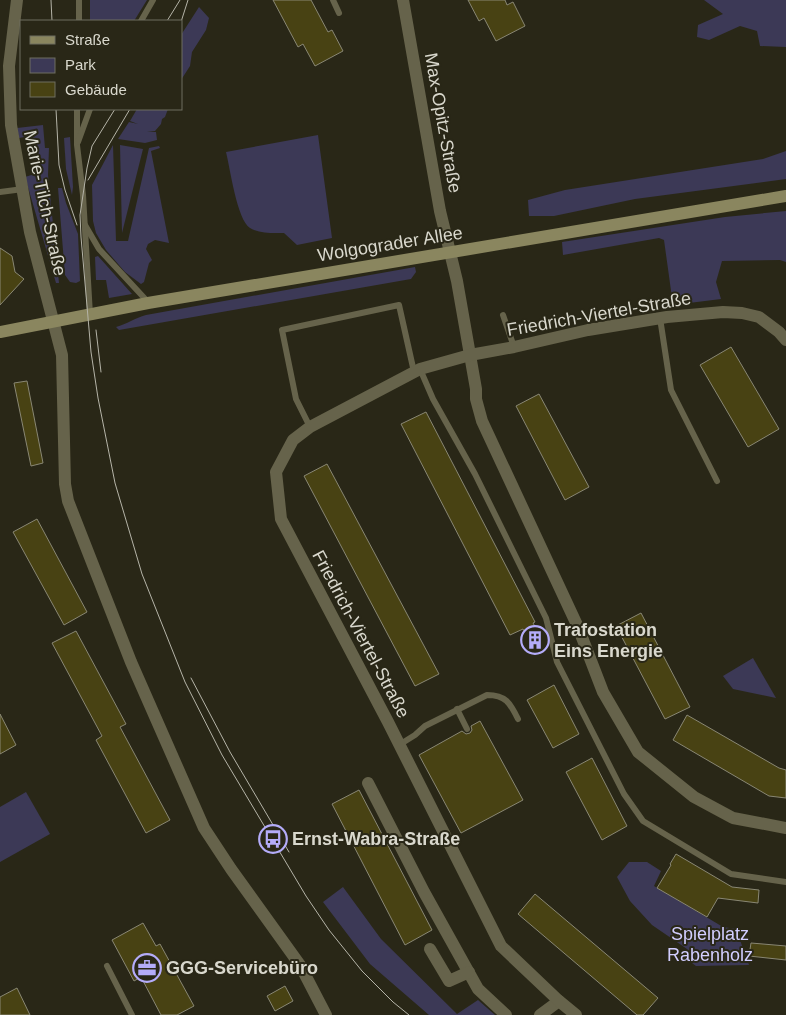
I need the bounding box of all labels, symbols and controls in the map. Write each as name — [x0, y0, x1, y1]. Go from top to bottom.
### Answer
legend — [20, 20, 182, 110]
text: Straße — [65, 31, 110, 48]
street label: Max-Opitz-Straße — [421, 51, 465, 195]
text: Park — [65, 56, 96, 73]
text: Gebäude — [65, 81, 127, 98]
street label: Marie-Tilch-Straße — [20, 128, 70, 278]
street label: Wolgograder Allee — [316, 223, 464, 265]
street label: Friedrich-Viertel-Straße — [505, 288, 693, 340]
street label: Friedrich-Viertel-Straße — [308, 547, 414, 721]
place label: Trafostation Eins Energie — [554, 620, 663, 661]
building icon: Trafostation Eins Energie — [520, 625, 550, 655]
bus stop icon: Ernst-Wabra-Straße — [258, 824, 288, 854]
place label: Ernst-Wabra-Straße — [292, 829, 460, 849]
park label: Spielplatz Rabenholz — [667, 924, 753, 965]
office icon: GGG-Servicebüro — [132, 953, 162, 983]
place label: GGG-Servicebüro — [166, 958, 318, 978]

